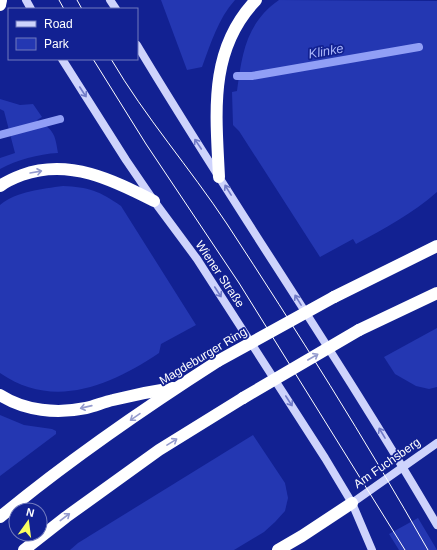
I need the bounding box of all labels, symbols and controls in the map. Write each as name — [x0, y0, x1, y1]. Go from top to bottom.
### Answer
legend — [8, 8, 138, 60]
text: Road — [44, 17, 73, 31]
text: Park — [44, 37, 70, 51]
water label: Klinke — [307, 41, 345, 61]
one-way arrow — [79, 86, 87, 97]
one-way arrow — [194, 139, 202, 150]
one-way arrow — [29, 167, 42, 175]
one-way arrow — [224, 185, 232, 196]
street label: Wiener Straße — [193, 238, 248, 310]
one-way arrow — [214, 286, 222, 297]
one-way arrow — [294, 294, 302, 305]
street label: Magdeburger Ring — [157, 324, 249, 388]
one-way arrow — [307, 353, 319, 361]
one-way arrow — [284, 396, 293, 407]
one-way arrow — [80, 404, 93, 412]
one-way arrow — [129, 413, 140, 421]
one-way arrow — [378, 427, 386, 439]
street label: Am Fuchsberg — [351, 435, 423, 491]
one-way arrow — [166, 438, 177, 447]
north arrow — [8, 502, 48, 542]
text: N — [25, 506, 36, 519]
one-way arrow — [60, 513, 71, 522]

